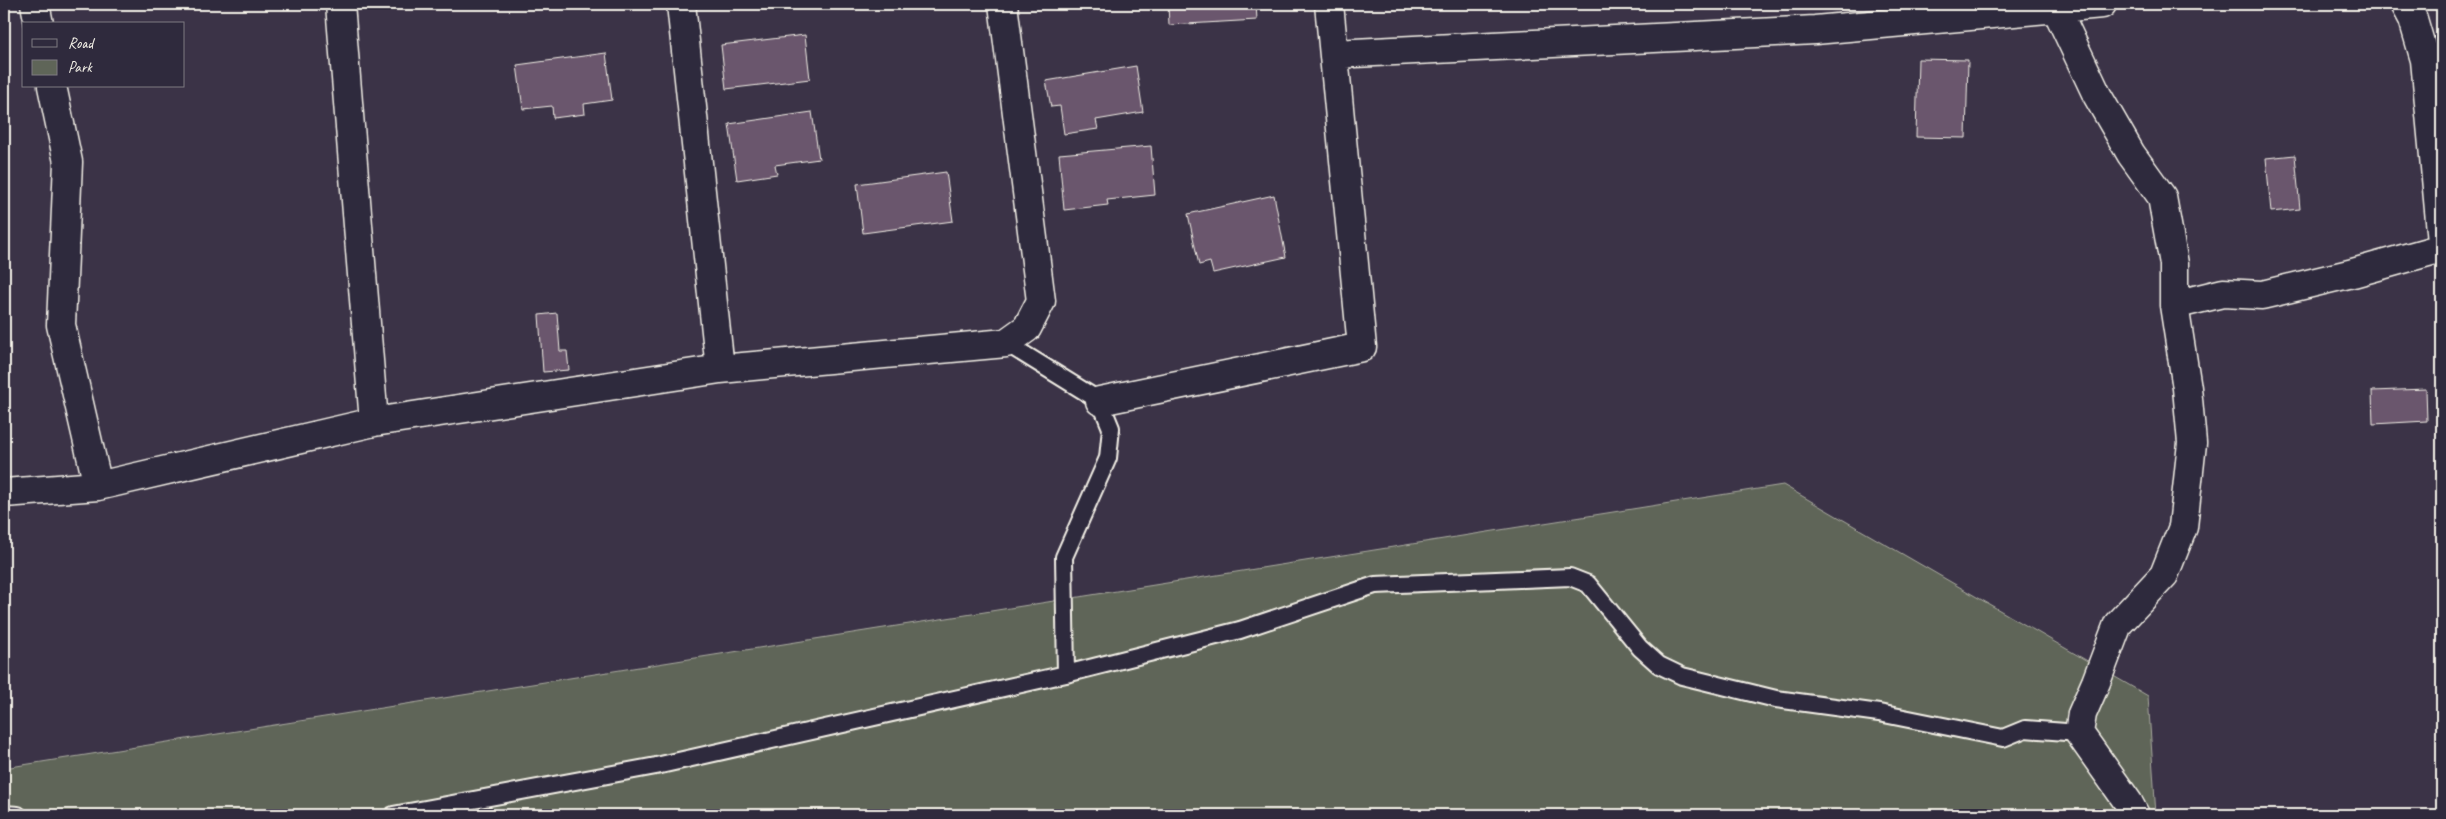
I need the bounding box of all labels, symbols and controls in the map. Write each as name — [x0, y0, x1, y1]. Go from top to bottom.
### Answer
legend — [22, 22, 185, 88]
text: Road — [68, 34, 95, 53]
text: Park — [68, 58, 93, 77]

